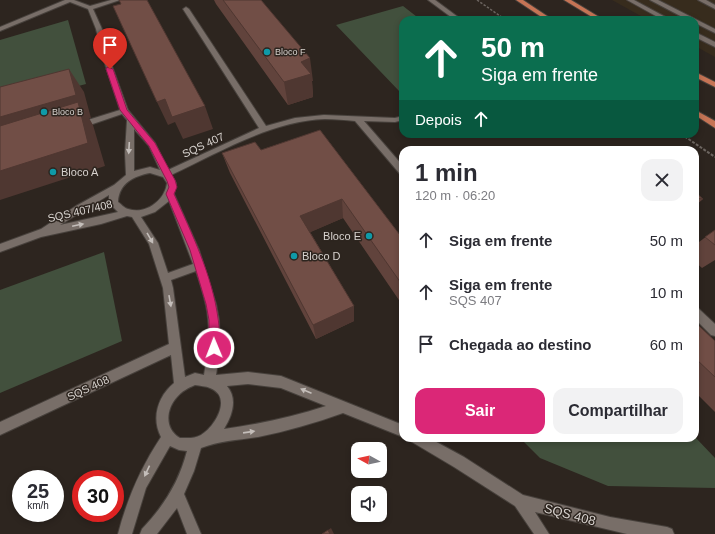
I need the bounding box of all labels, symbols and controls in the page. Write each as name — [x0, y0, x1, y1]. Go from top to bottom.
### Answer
pin — [93, 28, 127, 69]
icon: ahead — [415, 32, 467, 84]
text: 50 m — [481, 32, 545, 63]
icon: arrive — [99, 34, 121, 56]
marker: Bloco F — [262, 47, 272, 57]
place label: Bloco F — [275, 47, 306, 57]
text: Siga em frente — [481, 65, 598, 85]
marker: Bloco B — [39, 107, 49, 117]
place label: Bloco B — [52, 107, 83, 117]
icon: ahead — [470, 108, 492, 130]
text: Depois — [415, 111, 462, 128]
street label: SQS 407 — [180, 130, 226, 160]
one-way arrow — [126, 142, 133, 154]
text: 1 min — [415, 159, 478, 186]
button: close — [641, 159, 683, 201]
place label: Bloco A — [61, 166, 99, 178]
marker: Bloco A — [48, 167, 58, 177]
text: 120 m · 06:20 — [415, 188, 495, 203]
street label: SQS 407/408 — [46, 198, 114, 224]
one-way arrow — [72, 222, 84, 228]
icon: ahead — [415, 229, 437, 251]
place label: Bloco E — [323, 230, 361, 242]
marker: Bloco E — [364, 231, 374, 241]
one-way arrow — [146, 232, 153, 243]
text: Siga em frente — [449, 232, 552, 249]
text: 50 m — [650, 232, 683, 249]
place label: Bloco D — [302, 250, 341, 262]
marker: Bloco D — [289, 251, 299, 261]
text: Siga em frente — [449, 276, 552, 293]
icon: ahead — [415, 281, 437, 303]
text: 10 m — [650, 284, 683, 301]
text: SQS 407 — [449, 293, 502, 308]
one-way arrow — [168, 295, 174, 307]
position arrow — [193, 327, 235, 369]
icon: arrive — [415, 333, 437, 355]
text: Chegada ao destino — [449, 336, 592, 353]
text: 60 m — [650, 336, 683, 353]
street label: SQS 408 — [65, 373, 111, 403]
one-way arrow — [300, 388, 312, 394]
button: Sair — [415, 388, 545, 434]
button: Compartilhar — [553, 388, 683, 434]
one-way arrow — [243, 429, 255, 435]
north arrow — [351, 442, 387, 478]
map controls — [351, 442, 387, 522]
one-way arrow — [144, 465, 150, 476]
speed limit sign: 30 — [72, 470, 124, 522]
text: 25 — [27, 480, 49, 502]
button: sound — [351, 486, 387, 522]
text: km/h — [27, 500, 49, 511]
street label: SQS 408 — [542, 500, 597, 529]

